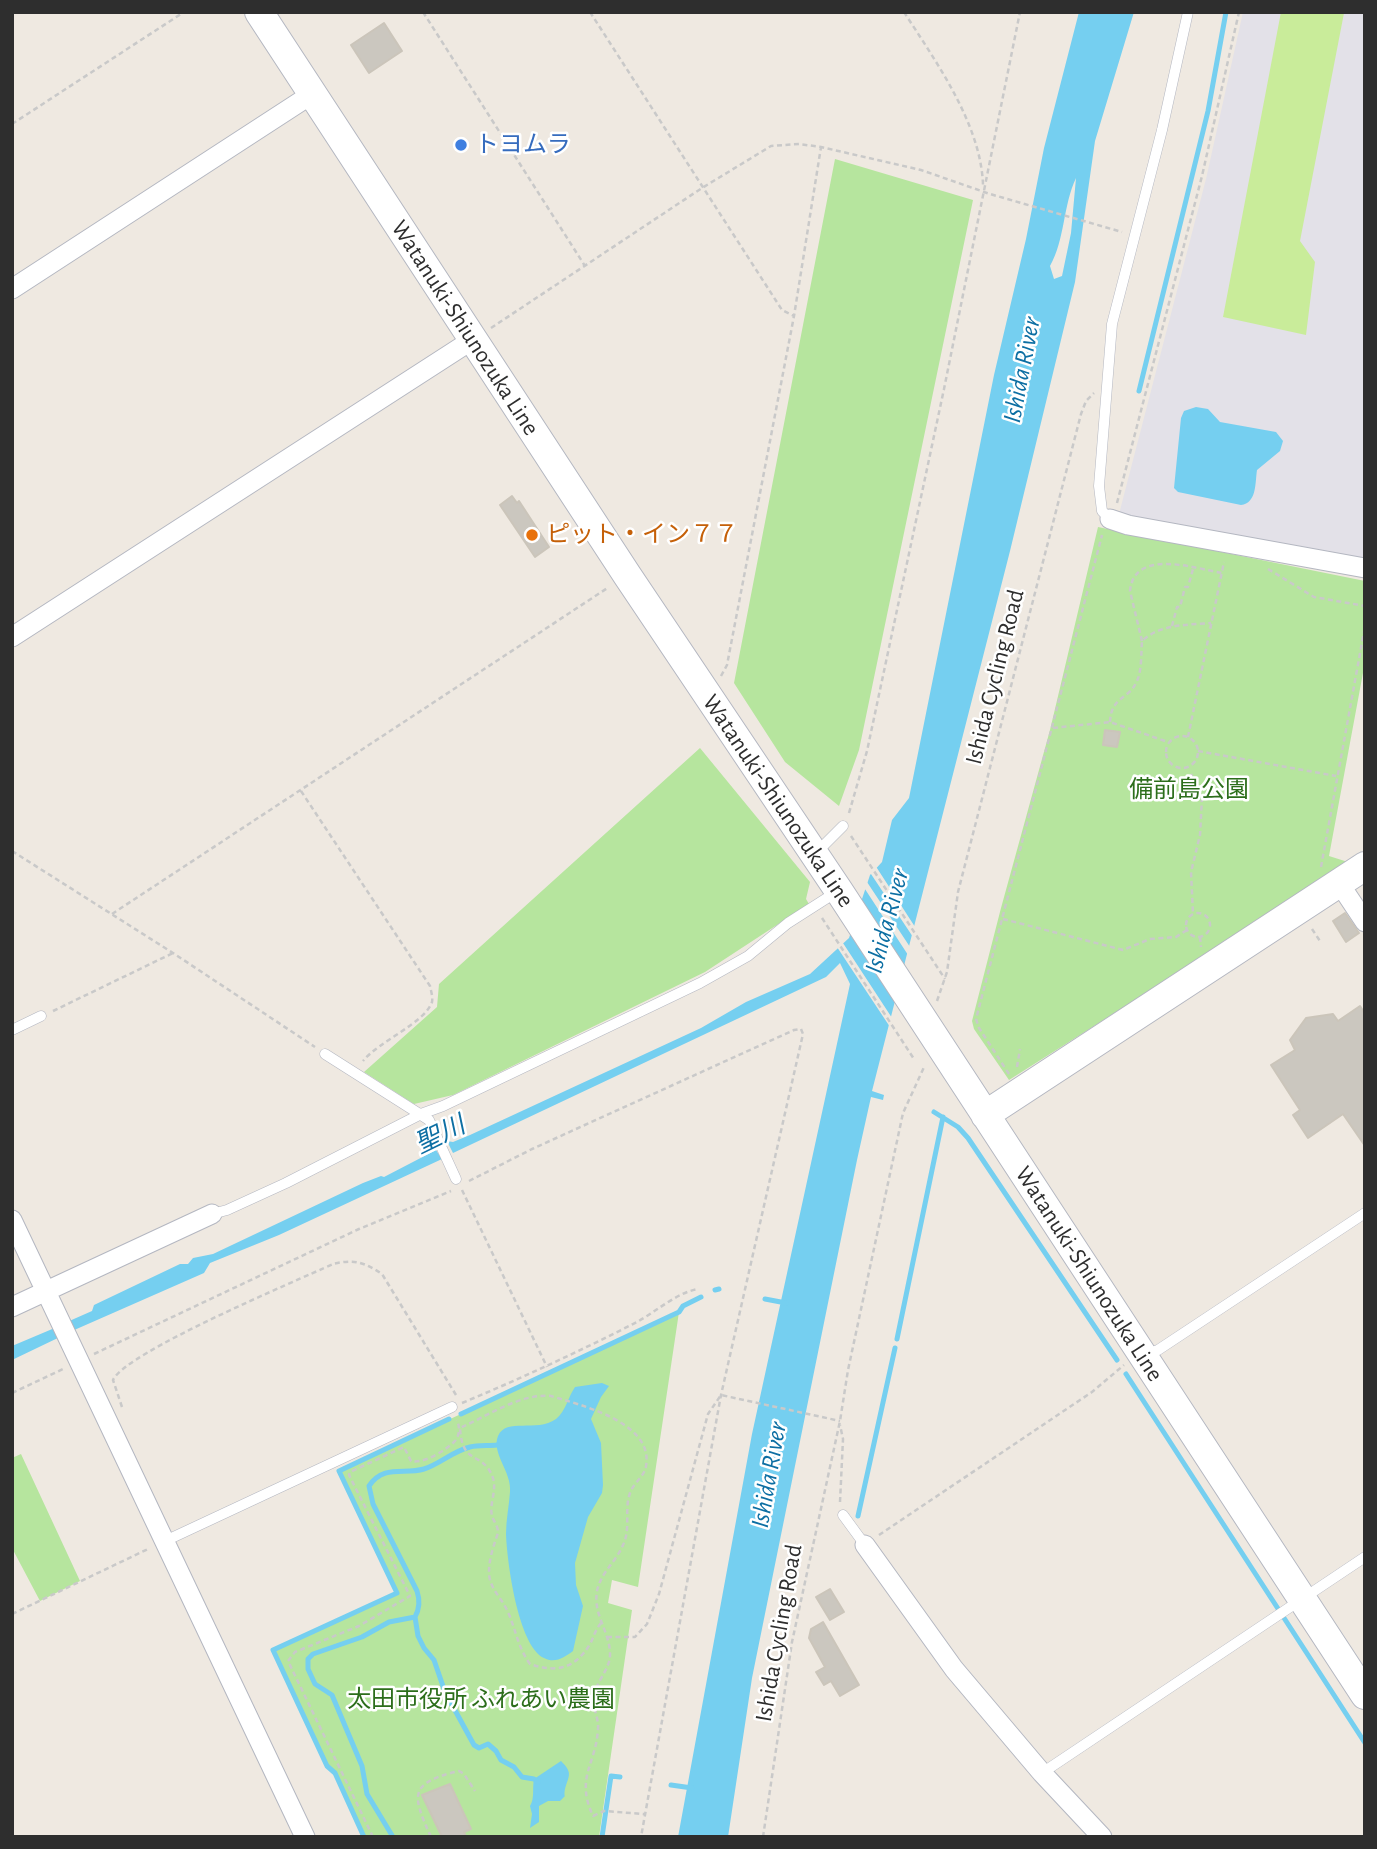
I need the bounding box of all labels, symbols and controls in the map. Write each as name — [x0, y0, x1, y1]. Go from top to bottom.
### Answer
place label: トヨムラ — [475, 131, 571, 159]
marker: トヨムラ — [453, 137, 469, 153]
street label: Watanuki-Shiunozuka Line — [385, 215, 545, 441]
water label: Ishida River — [996, 315, 1048, 425]
place label: ピット・イン７７ — [546, 521, 738, 549]
marker: ピット・イン７７ — [524, 527, 540, 543]
street label: Ishida Cycling Road — [959, 586, 1031, 768]
street label: Watanuki-Shiunozuka Line — [696, 689, 860, 913]
park label: 備前島公園 — [1129, 776, 1249, 804]
water label: Ishida River — [858, 865, 916, 977]
water label: 聖川 — [410, 1110, 470, 1160]
street label: Watanuki-Shiunozuka Line — [1009, 1161, 1169, 1387]
water label: Ishida River — [744, 1420, 794, 1530]
street label: Ishida Cycling Road — [749, 1542, 809, 1724]
park label: 太田市役所 ふれあい農園 — [347, 1686, 615, 1714]

